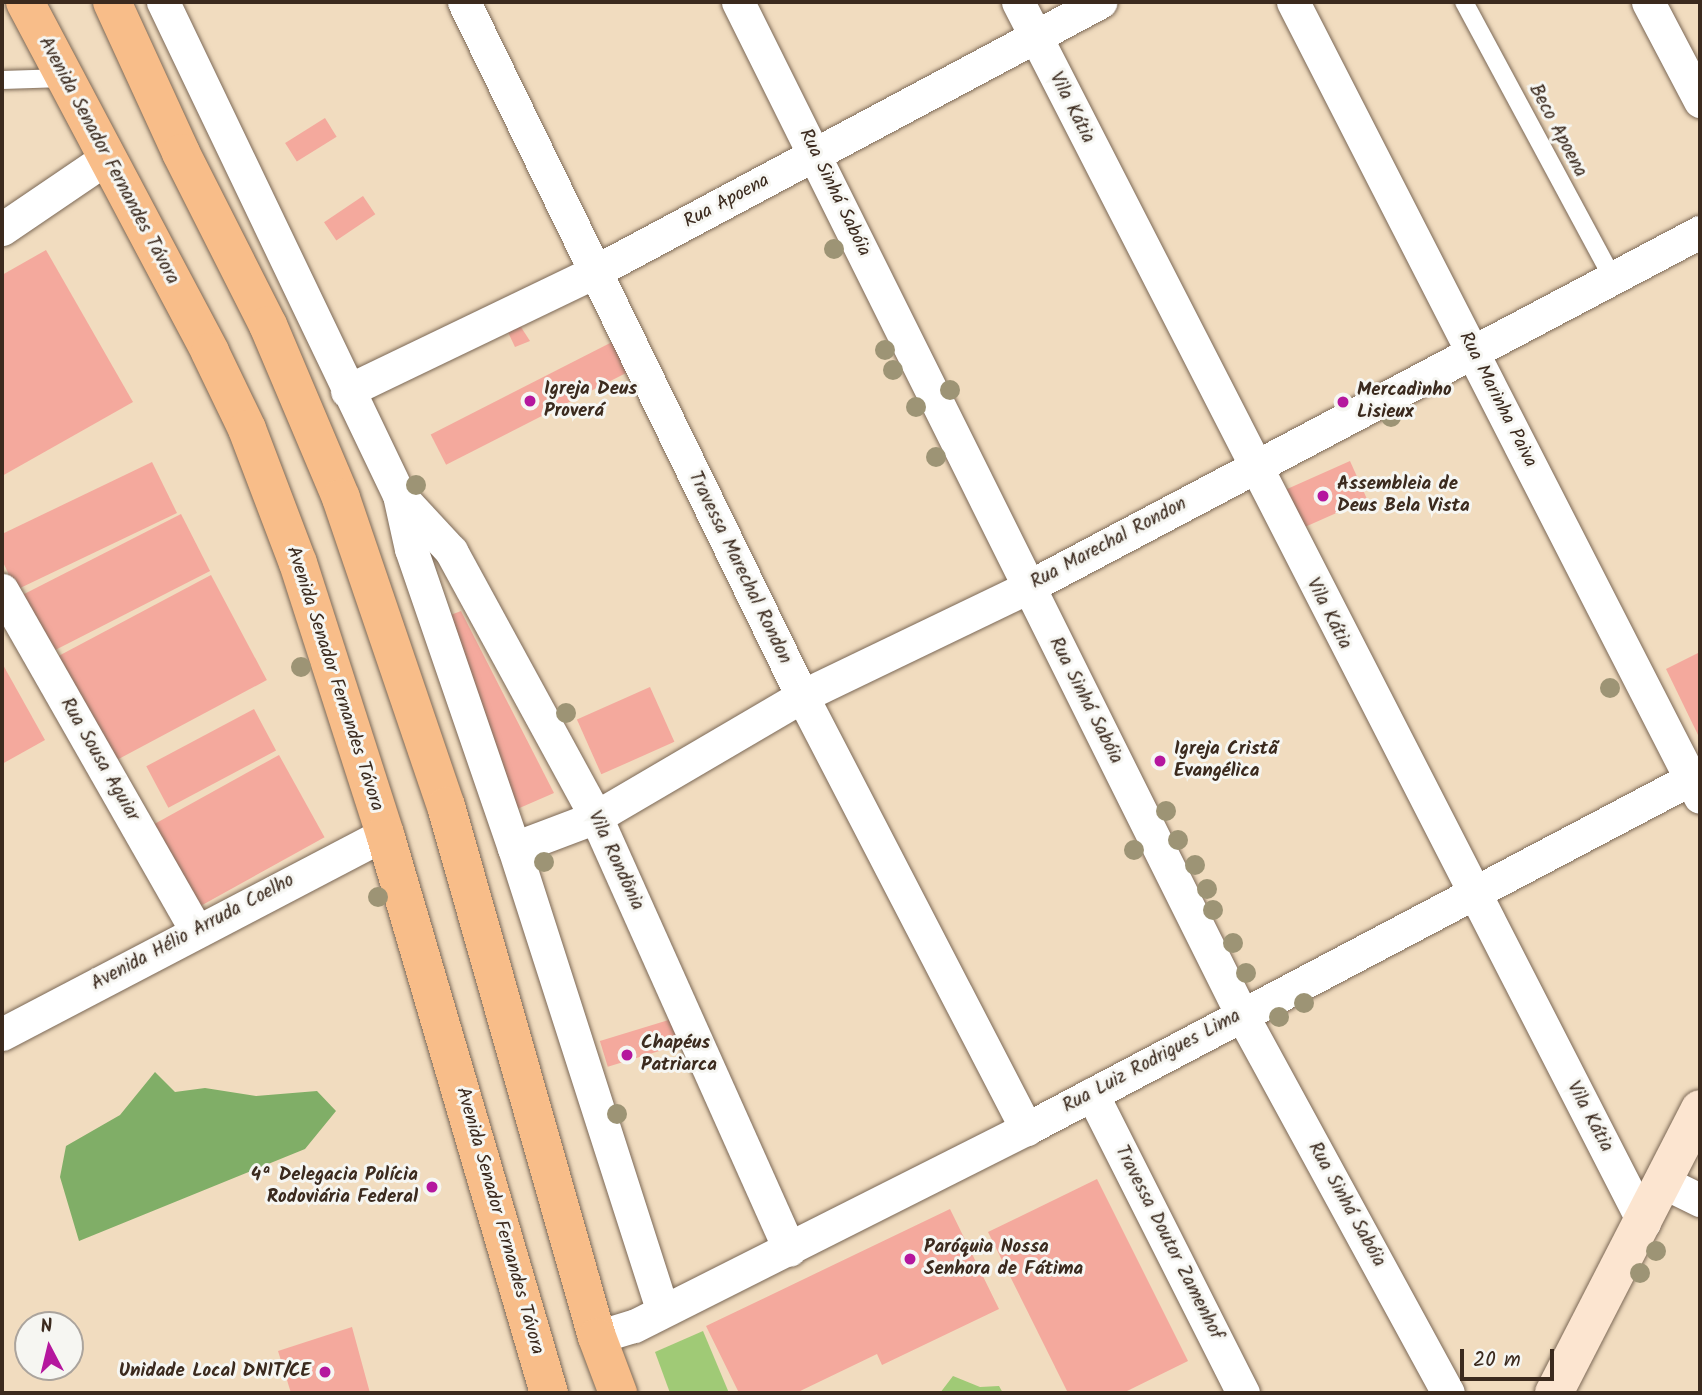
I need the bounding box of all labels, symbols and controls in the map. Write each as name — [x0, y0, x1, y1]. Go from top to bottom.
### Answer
street label: Avenida Senador Fernandes Távora — [33, 33, 183, 289]
street label: Vila Kátia — [1043, 69, 1099, 147]
street label: Beco Apoena — [1523, 81, 1591, 181]
street label: Rua Sinhá Sabóia — [793, 125, 875, 261]
street label: Rua Apoena — [680, 170, 774, 234]
street label: Rua Marinha Paiva — [1453, 328, 1541, 472]
place label: Igreja Deus Proverá — [544, 379, 637, 423]
place label: Mercadinho Lisieux — [1357, 380, 1452, 424]
marker: Igreja Deus Proverá — [522, 393, 538, 409]
marker: Mercadinho Lisieux — [1335, 394, 1351, 410]
street label: Travessa Marechal Rondon — [682, 468, 796, 668]
place label: Assembleia de Deus Bela Vista — [1337, 474, 1470, 518]
marker: Assembleia de Deus Bela Vista — [1315, 488, 1331, 504]
street label: Rua Marechal Rondon — [1027, 493, 1191, 595]
street label: Avenida Senador Fernandes Távora — [280, 544, 388, 814]
street label: Vila Kátia — [1300, 575, 1356, 653]
street label: Rua Sinhá Sabóia — [1043, 634, 1127, 768]
street label: Rua Sousa Aguiar — [54, 694, 144, 826]
place label: Igreja Cristã Evangélica — [1174, 739, 1278, 783]
marker: Igreja Cristã Evangélica — [1152, 753, 1168, 769]
street label: Vila Rondônia — [582, 808, 648, 914]
street label: Avenida Hélio Arruda Coelho — [88, 870, 298, 996]
street label: Rua Luiz Rodrigues Lima — [1059, 1005, 1245, 1119]
place label: Chapéus Patriarca — [641, 1033, 717, 1077]
marker: Chapéus Patriarca — [619, 1047, 635, 1063]
street label: Vila Kátia — [1561, 1078, 1617, 1156]
street label: Avenida Senador Fernandes Távora — [450, 1085, 548, 1357]
street label: Rua Sinhá Sabóia — [1302, 1139, 1390, 1271]
street label: Travessa Doutor Zamenhof — [1109, 1142, 1227, 1344]
place label: 4ª Delegacia Polícia Rodoviária Federal — [251, 1165, 418, 1209]
marker: 4ª Delegacia Polícia Rodoviária Federal — [424, 1179, 440, 1195]
place label: Paróquia Nossa Senhora de Fátima — [924, 1237, 1083, 1281]
marker: Paróquia Nossa Senhora de Fátima — [902, 1251, 918, 1267]
north arrow — [14, 1311, 84, 1381]
text: N — [39, 1312, 54, 1343]
scale bar — [1464, 1336, 1558, 1380]
text: 20 m — [1473, 1344, 1521, 1377]
place label: Unidade Local DNIT/CE — [119, 1361, 311, 1383]
marker: Unidade Local DNIT/CE — [317, 1364, 333, 1380]

